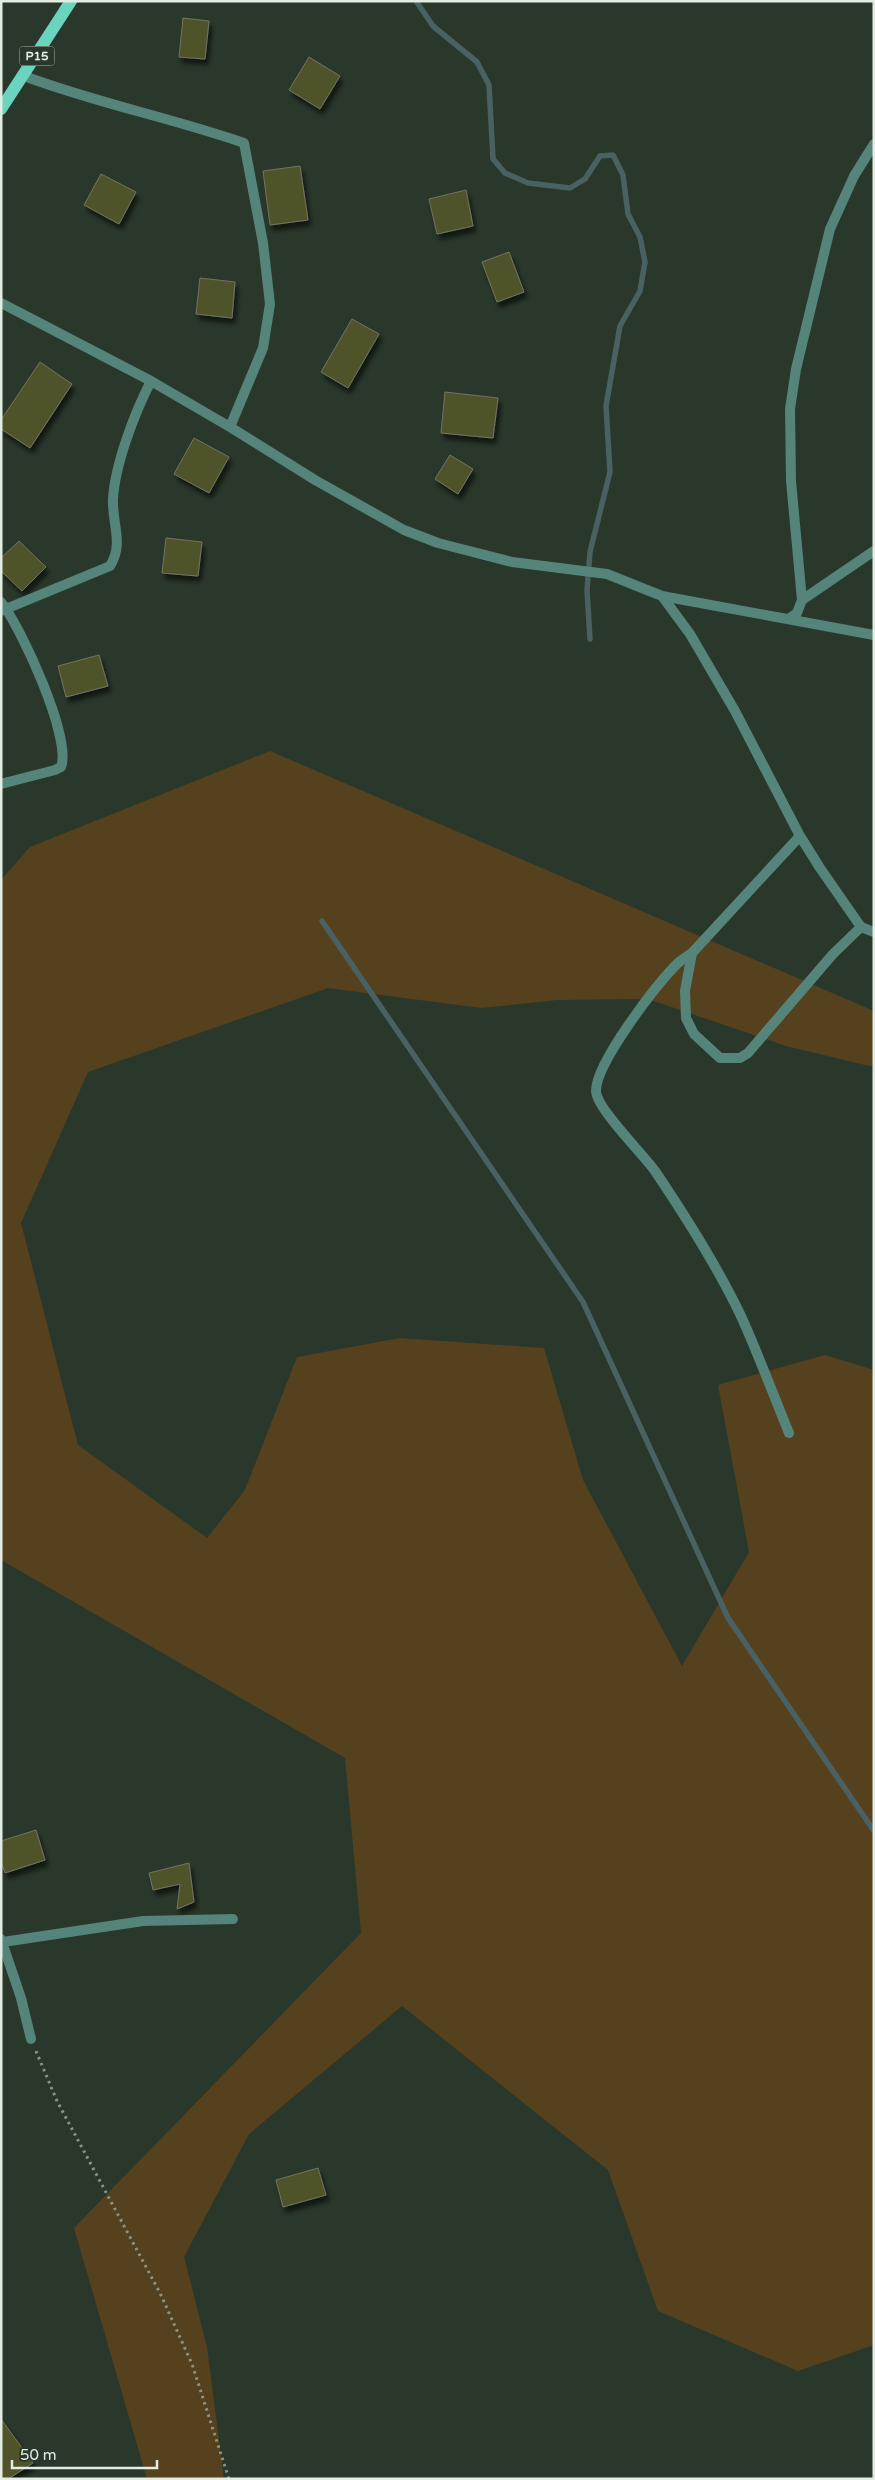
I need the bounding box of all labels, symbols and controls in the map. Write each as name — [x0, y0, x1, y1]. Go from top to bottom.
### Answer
road number: P15 — [20, 46, 54, 66]
scale bar — [12, 2438, 158, 2470]
text: 50 m — [20, 2446, 57, 2464]

